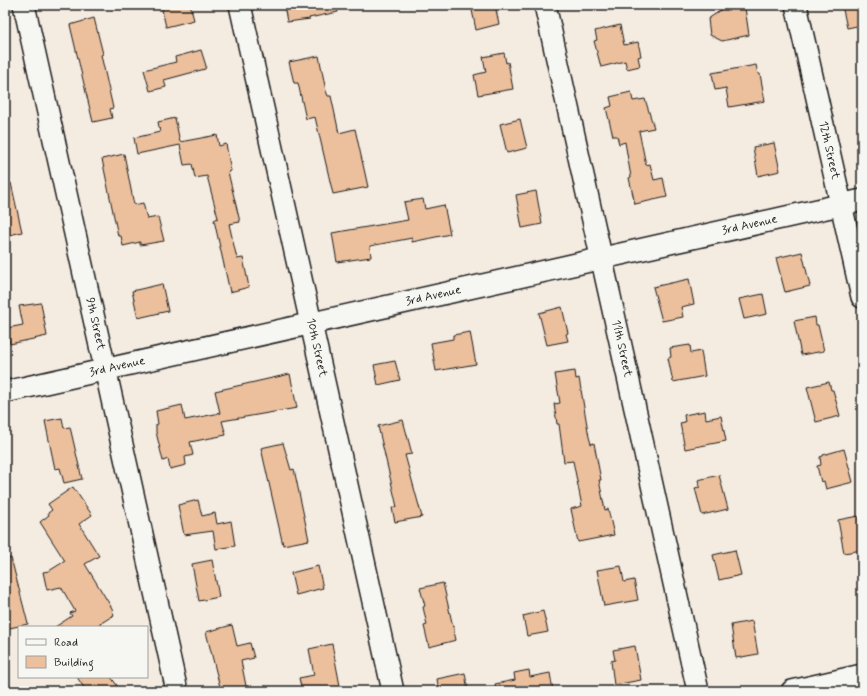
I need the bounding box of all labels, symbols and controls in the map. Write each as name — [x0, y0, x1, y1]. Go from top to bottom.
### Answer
street label: 12th Street — [814, 120, 843, 181]
street label: 3rd Avenue — [720, 211, 779, 239]
street label: 3rd Avenue — [404, 282, 463, 310]
street label: 9th Street — [82, 296, 109, 352]
street label: 10th Street — [302, 317, 331, 379]
street label: 11th Street — [607, 318, 636, 379]
street label: 3rd Avenue — [88, 353, 147, 381]
legend — [18, 626, 148, 678]
text: Road — [54, 635, 78, 651]
text: Building — [54, 655, 94, 672]

